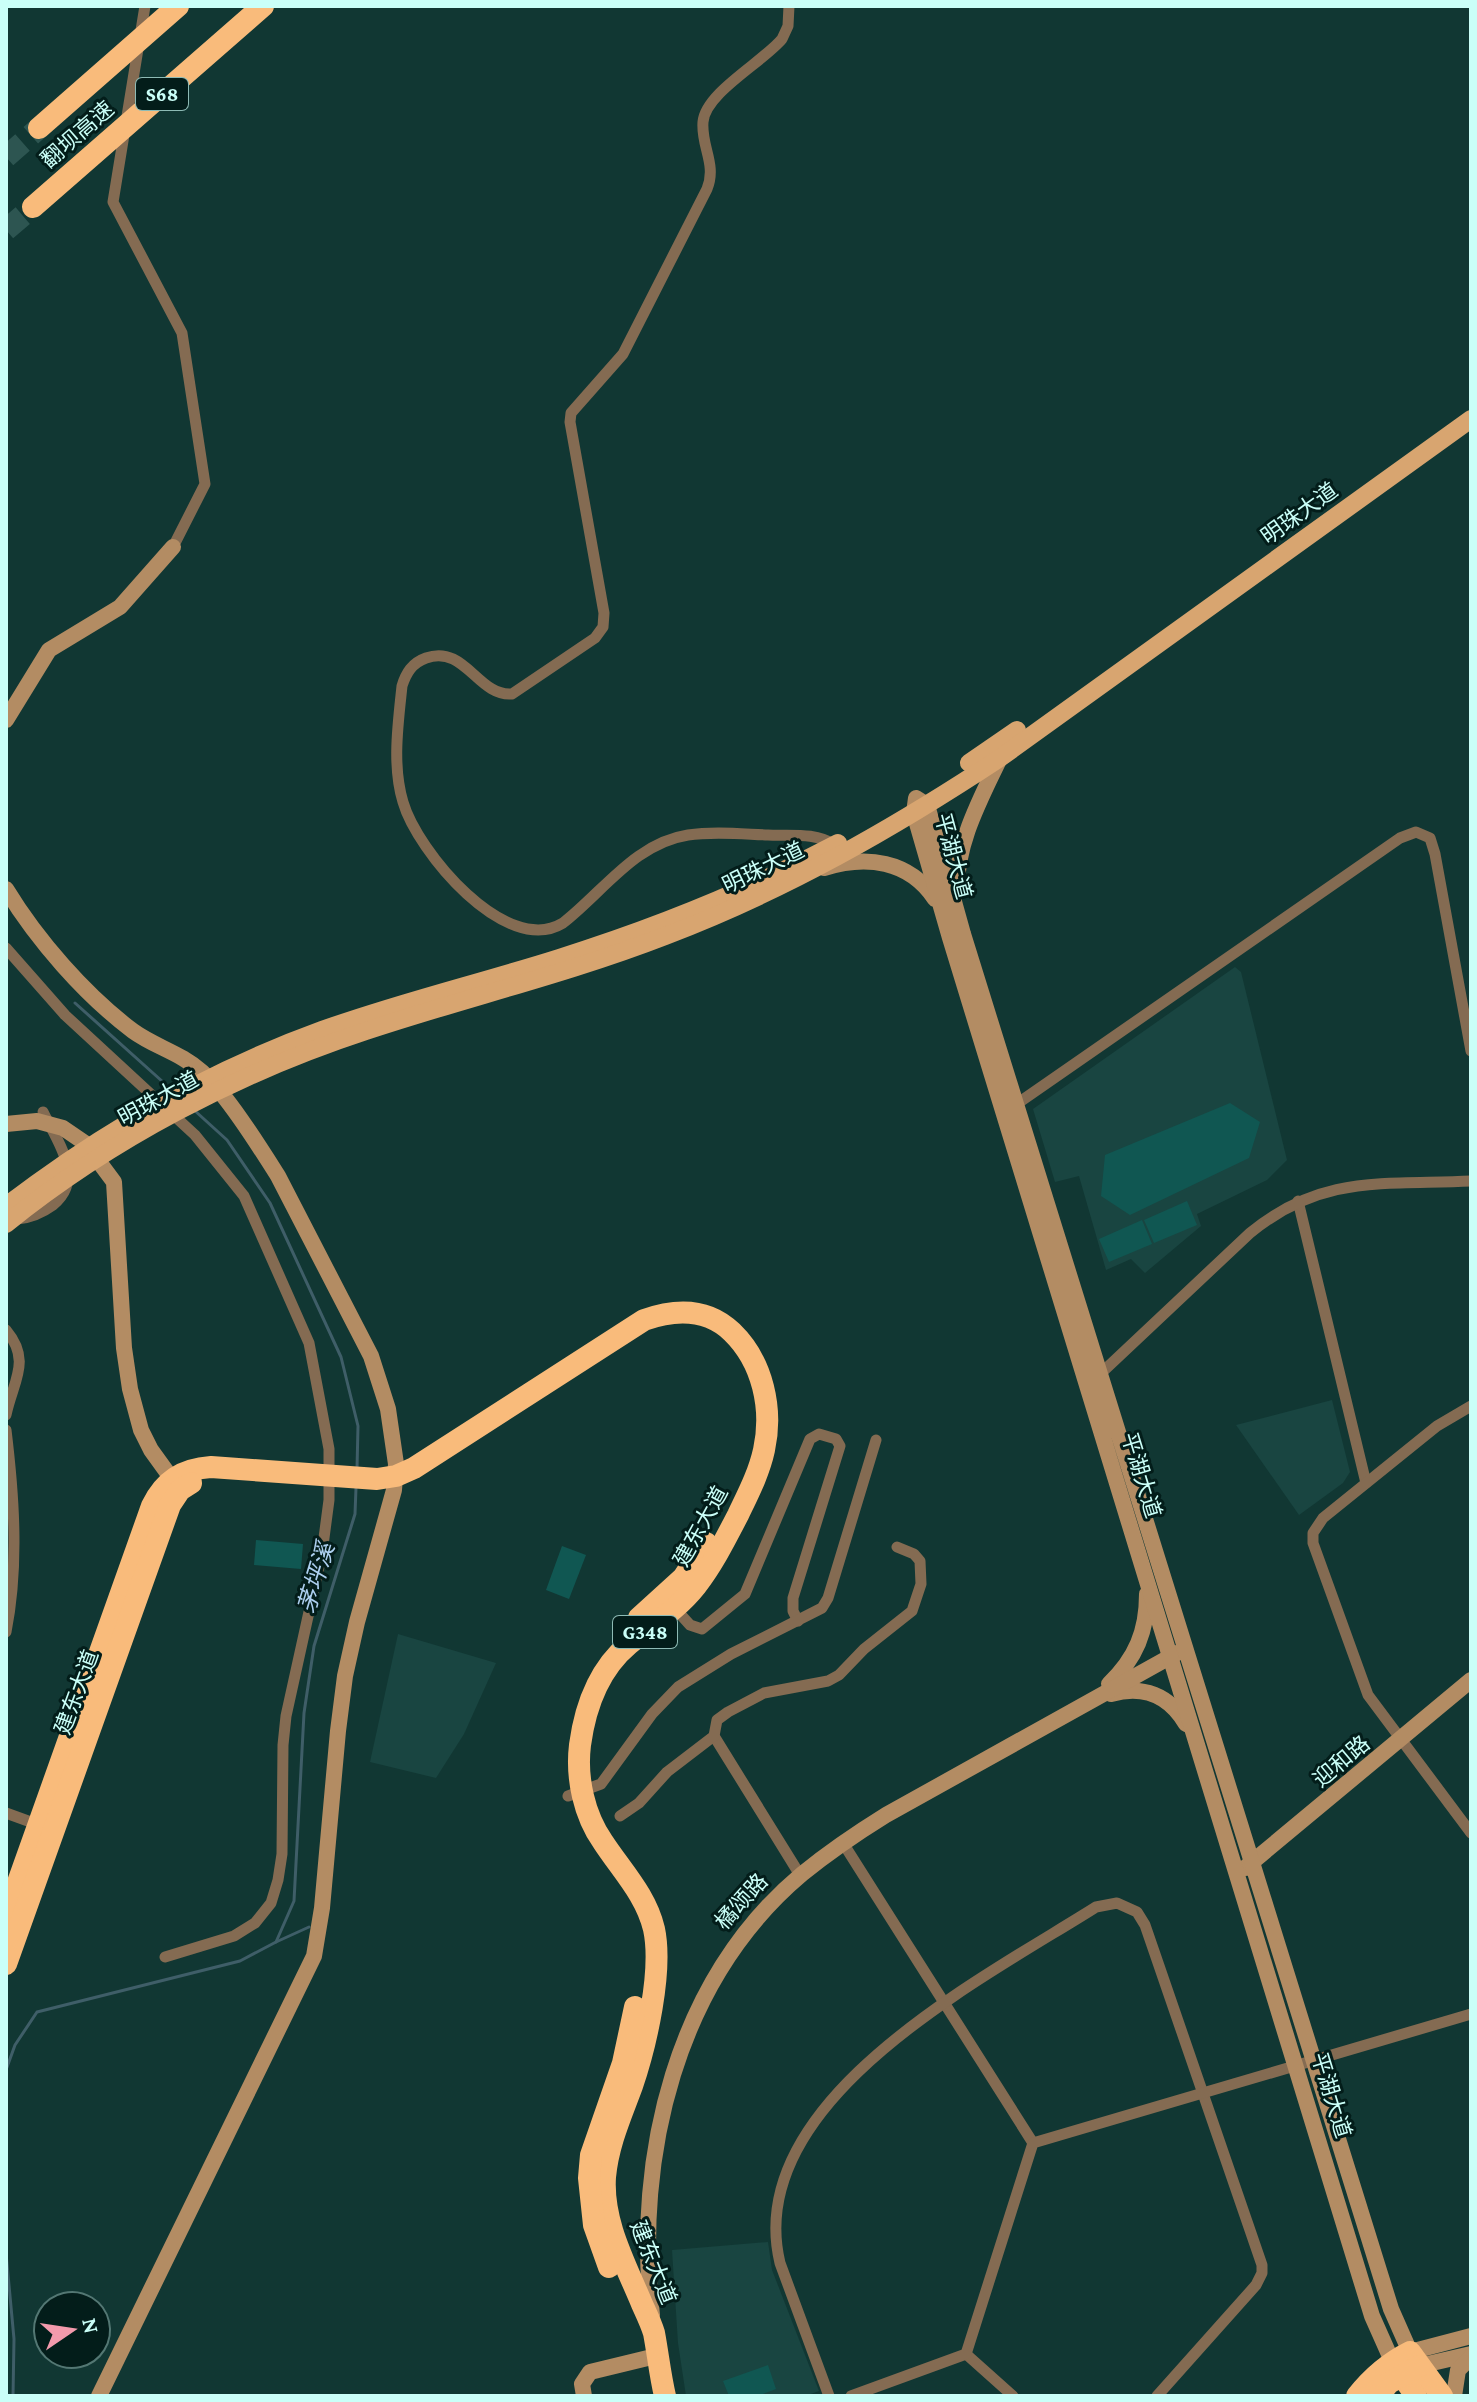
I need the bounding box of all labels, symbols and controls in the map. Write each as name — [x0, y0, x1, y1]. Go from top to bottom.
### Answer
road number: S68 — [136, 78, 188, 110]
street label: 翻坝高速 — [36, 96, 119, 173]
street label: 明珠大道 — [1256, 477, 1342, 549]
street label: 平湖大道 — [930, 810, 977, 902]
street label: 明珠大道 — [718, 837, 808, 898]
street label: 明珠大道 — [114, 1066, 203, 1131]
street label: 平湖大道 — [1117, 1429, 1166, 1521]
street label: 建东大道 — [668, 1482, 733, 1571]
water label: 茅坪溪 — [292, 1537, 340, 1616]
road number: G348 — [613, 1616, 677, 1648]
street label: 建东大道 — [50, 1647, 103, 1738]
street label: 迎和路 — [1308, 1731, 1375, 1792]
street label: 橘颂路 — [710, 1868, 773, 1934]
street label: 平湖大道 — [1307, 2049, 1356, 2141]
street label: 建东大道 — [625, 2217, 682, 2308]
north arrow — [32, 2290, 112, 2370]
text: N — [77, 2315, 105, 2336]

